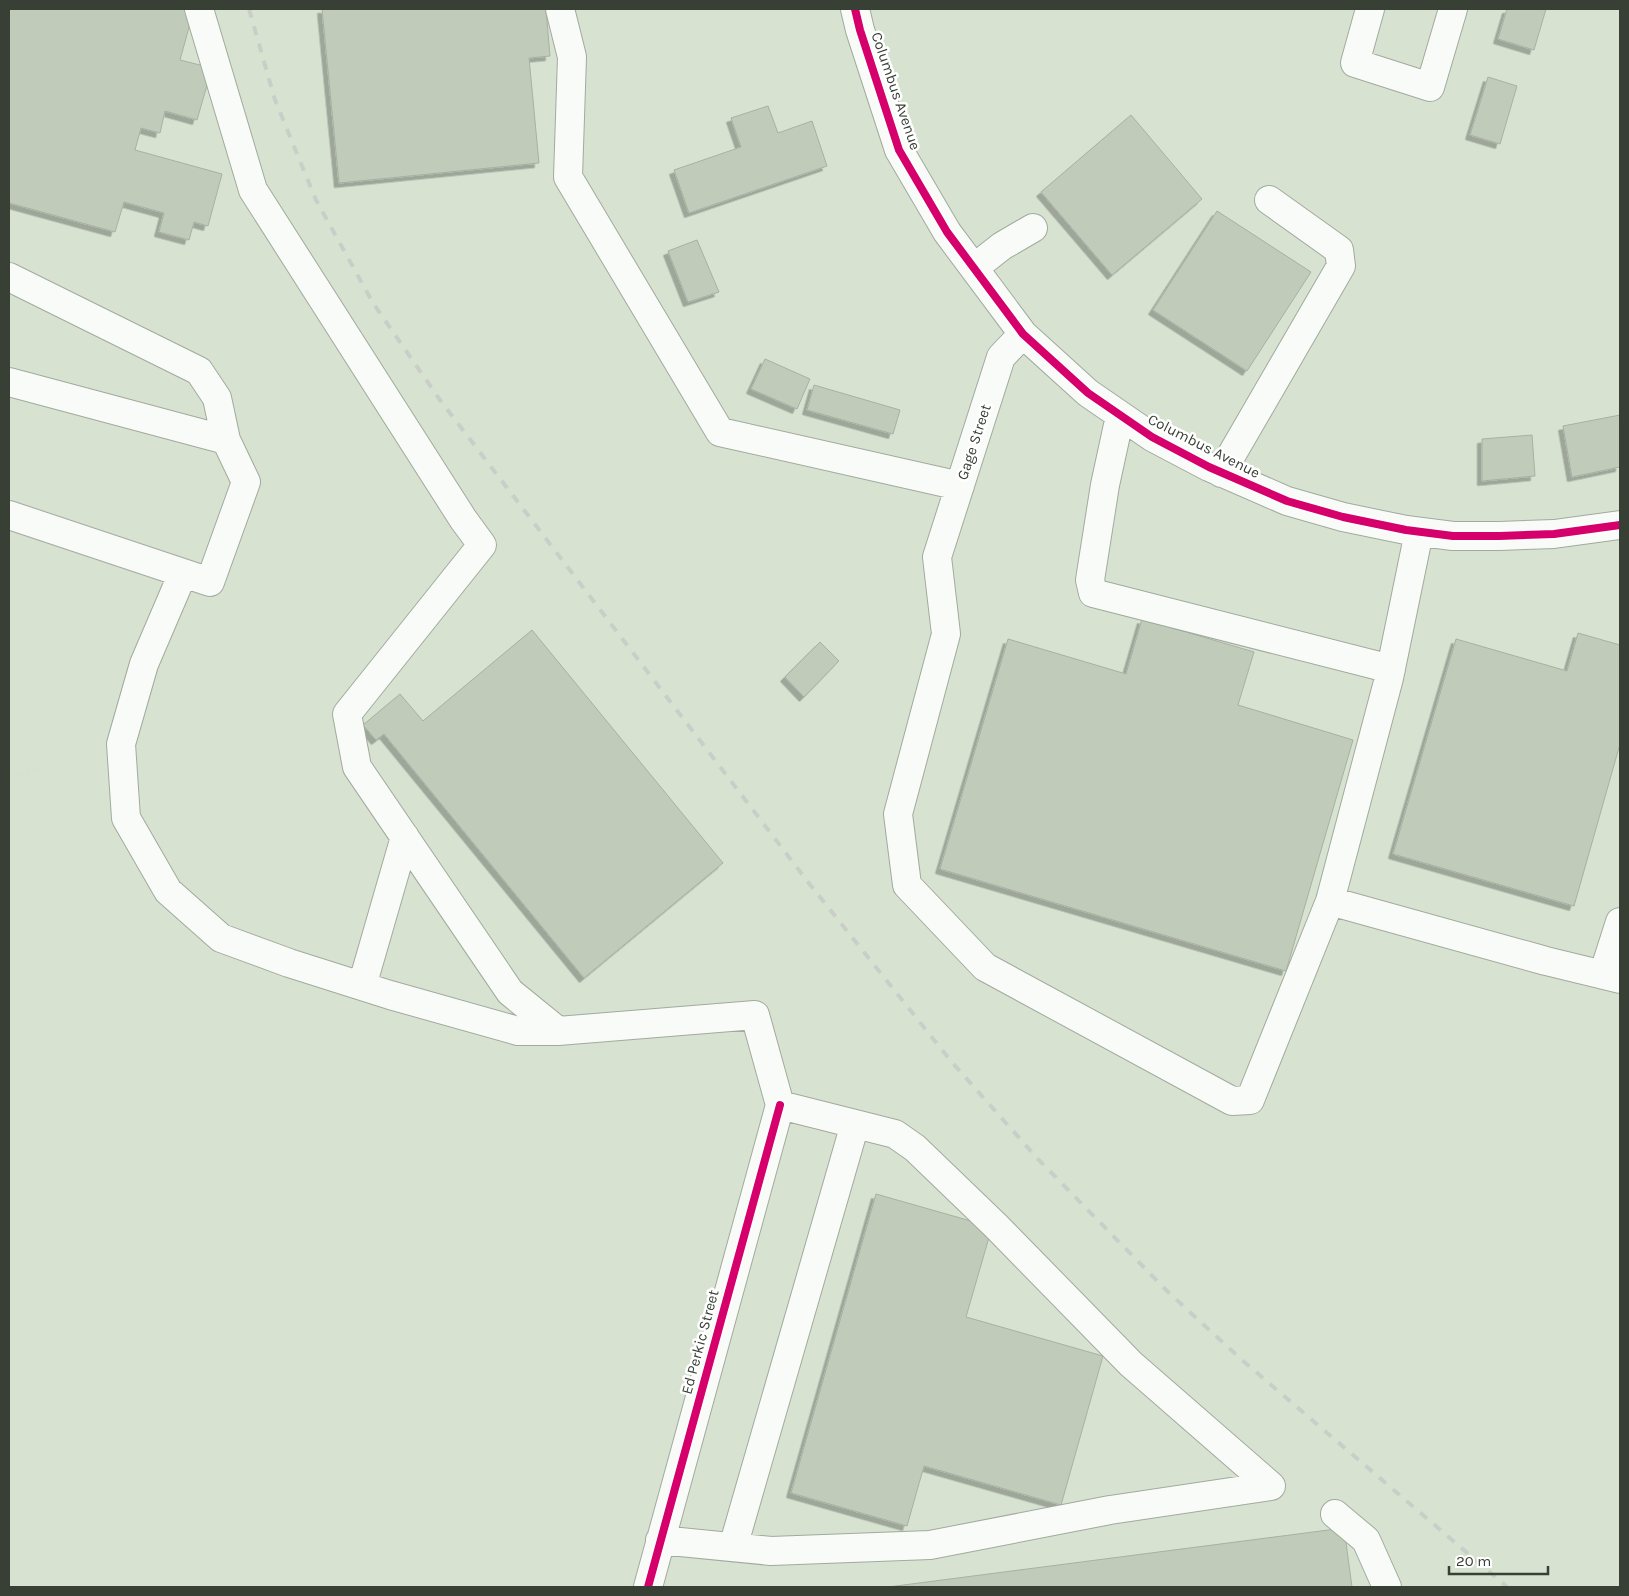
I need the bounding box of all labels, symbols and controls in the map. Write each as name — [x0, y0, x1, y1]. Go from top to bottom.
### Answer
street label: Columbus Avenue — [867, 30, 925, 152]
street label: Gage Street — [953, 401, 995, 482]
street label: Columbus Avenue — [1145, 410, 1263, 482]
street label: Ed Perkic Street — [677, 1287, 723, 1396]
scale bar — [1449, 1544, 1548, 1576]
text: 20 m — [1456, 1552, 1491, 1570]

